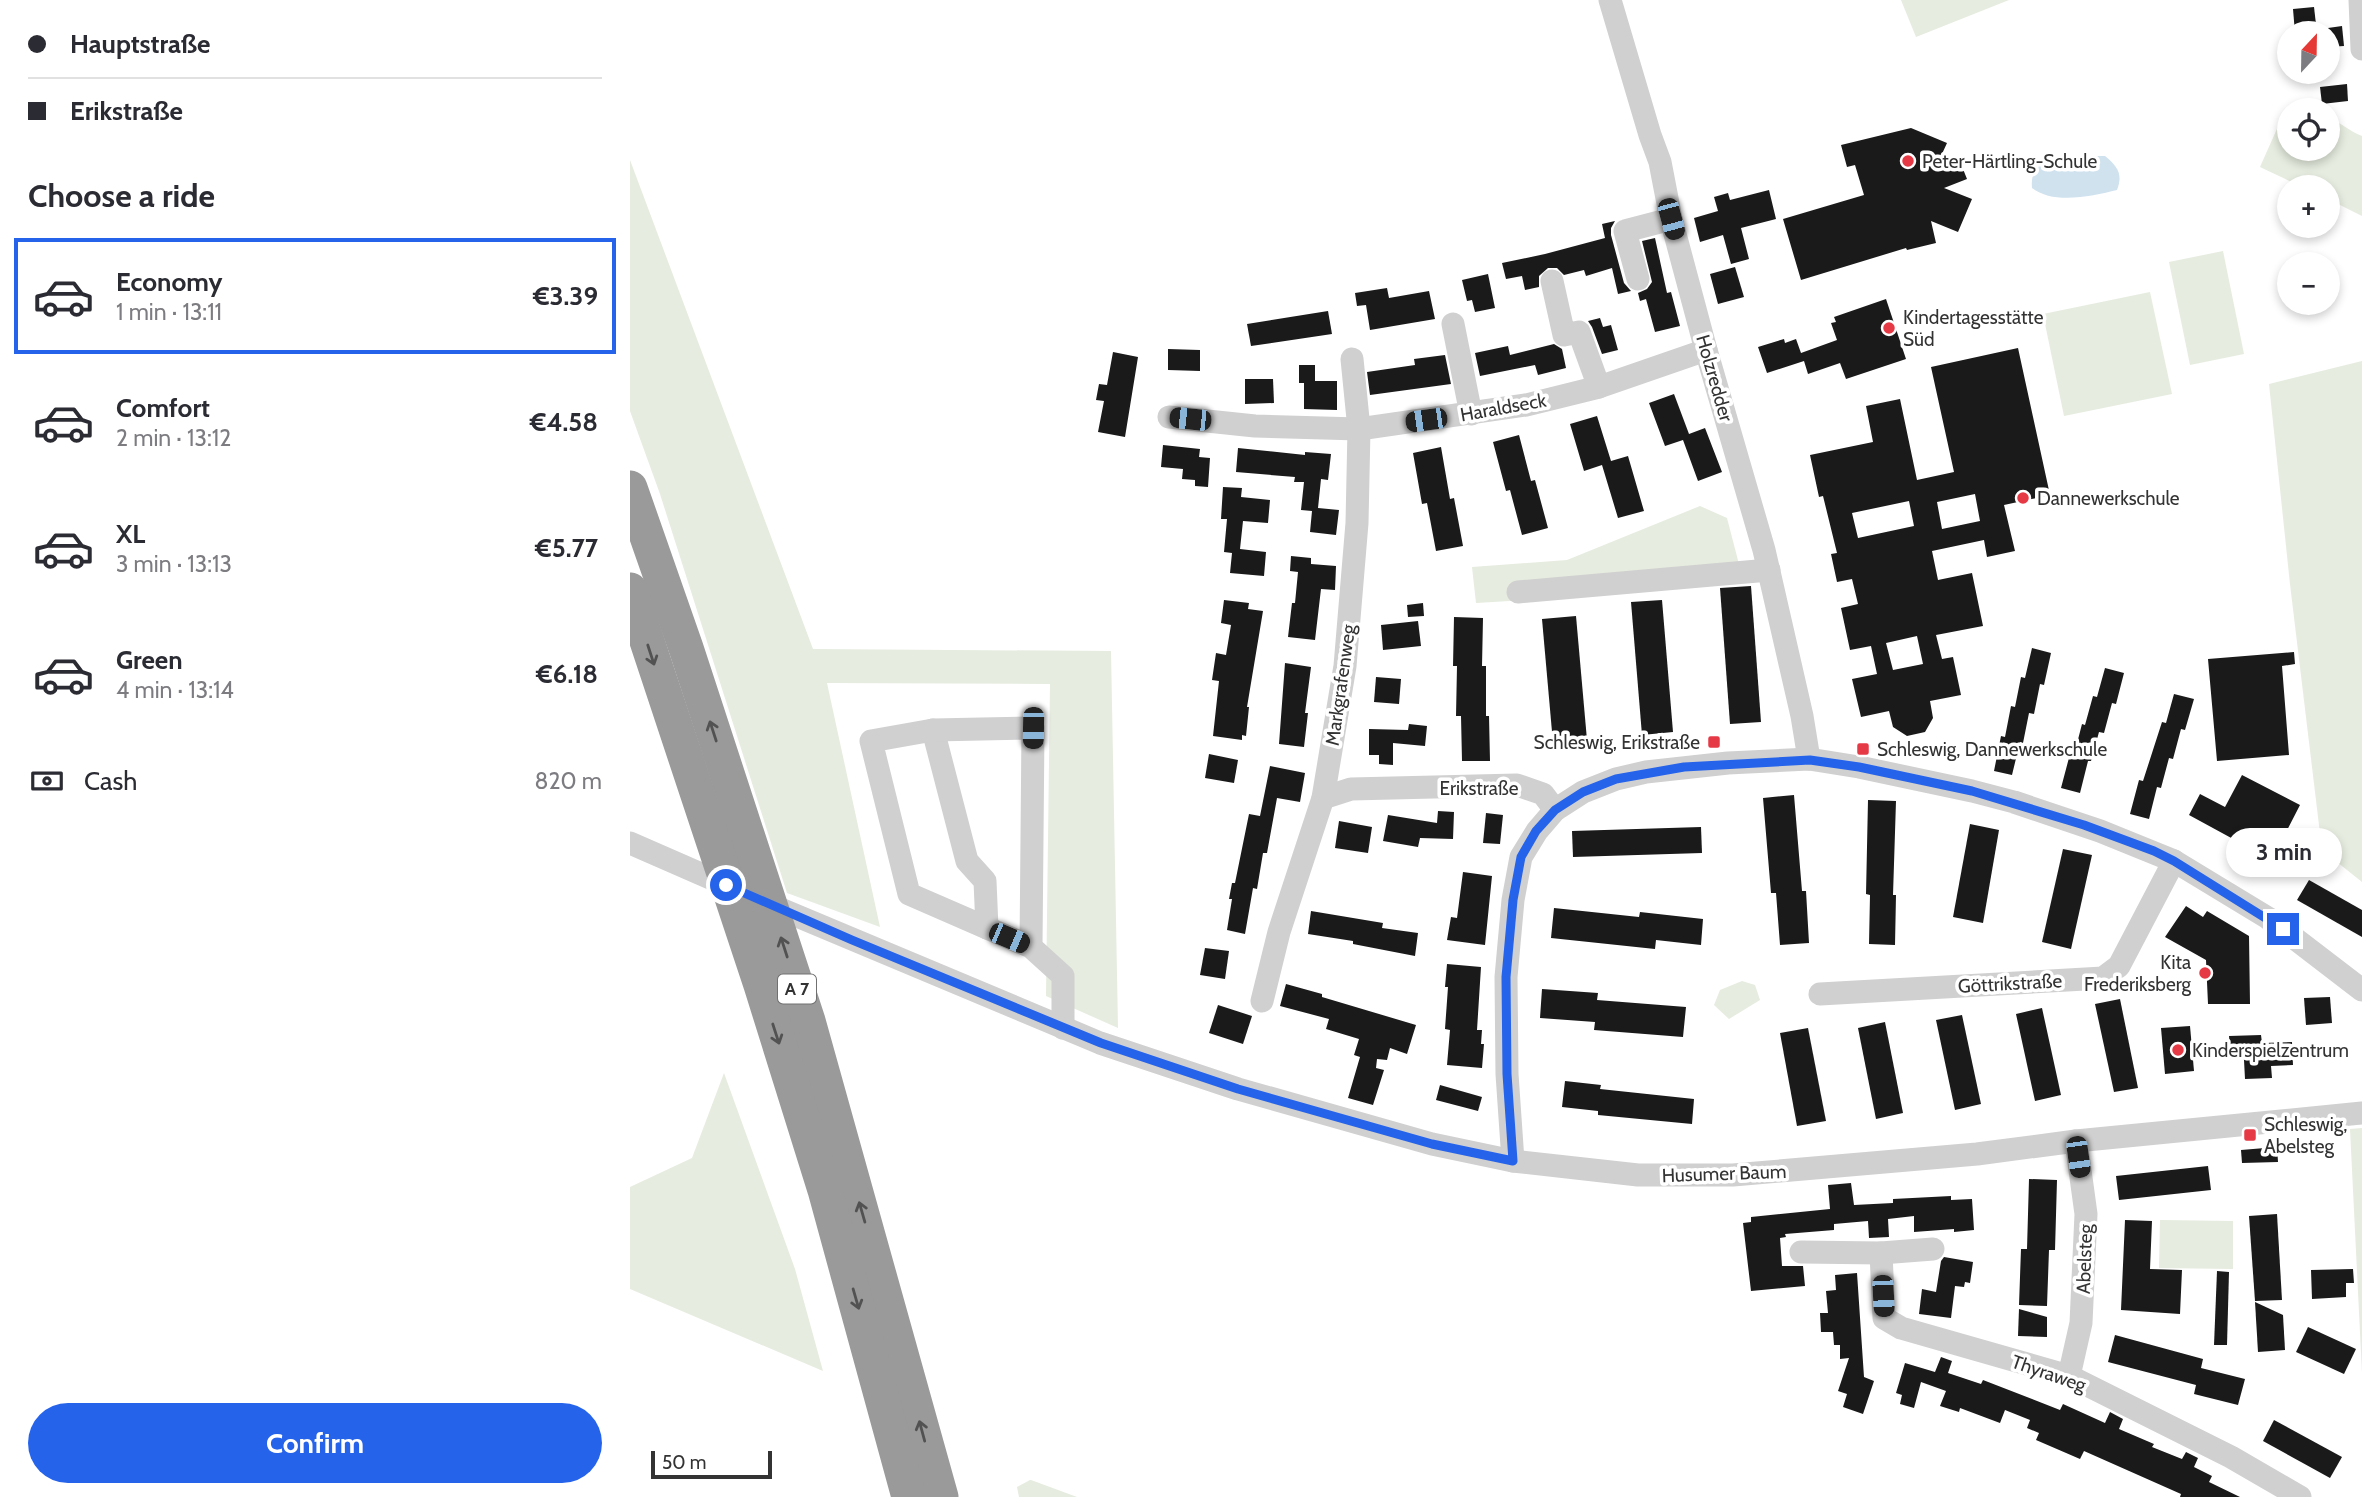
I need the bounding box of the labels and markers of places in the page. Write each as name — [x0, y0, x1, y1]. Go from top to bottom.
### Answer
place label: Peter-Härtling-Schule — [1922, 150, 2098, 173]
marker: Peter-Härtling-Schule — [1900, 153, 1916, 169]
place label: Kindertagesstätte Süd — [1903, 306, 2044, 351]
marker: Kindertagesstätte Süd — [1881, 320, 1897, 336]
place label: Dannewerkschule — [2037, 487, 2180, 510]
marker: Dannewerkschule — [2015, 490, 2031, 506]
place label: Schleswig, Erikstraße — [1534, 731, 1700, 754]
marker: Schleswig, Erikstraße — [1706, 734, 1722, 750]
place label: Schleswig, Dannewerkschule — [1877, 738, 2107, 761]
marker: Schleswig, Dannewerkschule — [1855, 741, 1871, 757]
place label: Kita Frederiksberg — [2084, 951, 2192, 996]
marker: Kita Frederiksberg — [2197, 965, 2213, 981]
place label: Kinderspielzentrum — [2192, 1039, 2349, 1062]
marker: Kinderspielzentrum — [2170, 1042, 2186, 1058]
place label: Schleswig, Abelsteg — [2264, 1113, 2347, 1158]
marker: Schleswig, Abelsteg — [2242, 1127, 2258, 1143]

